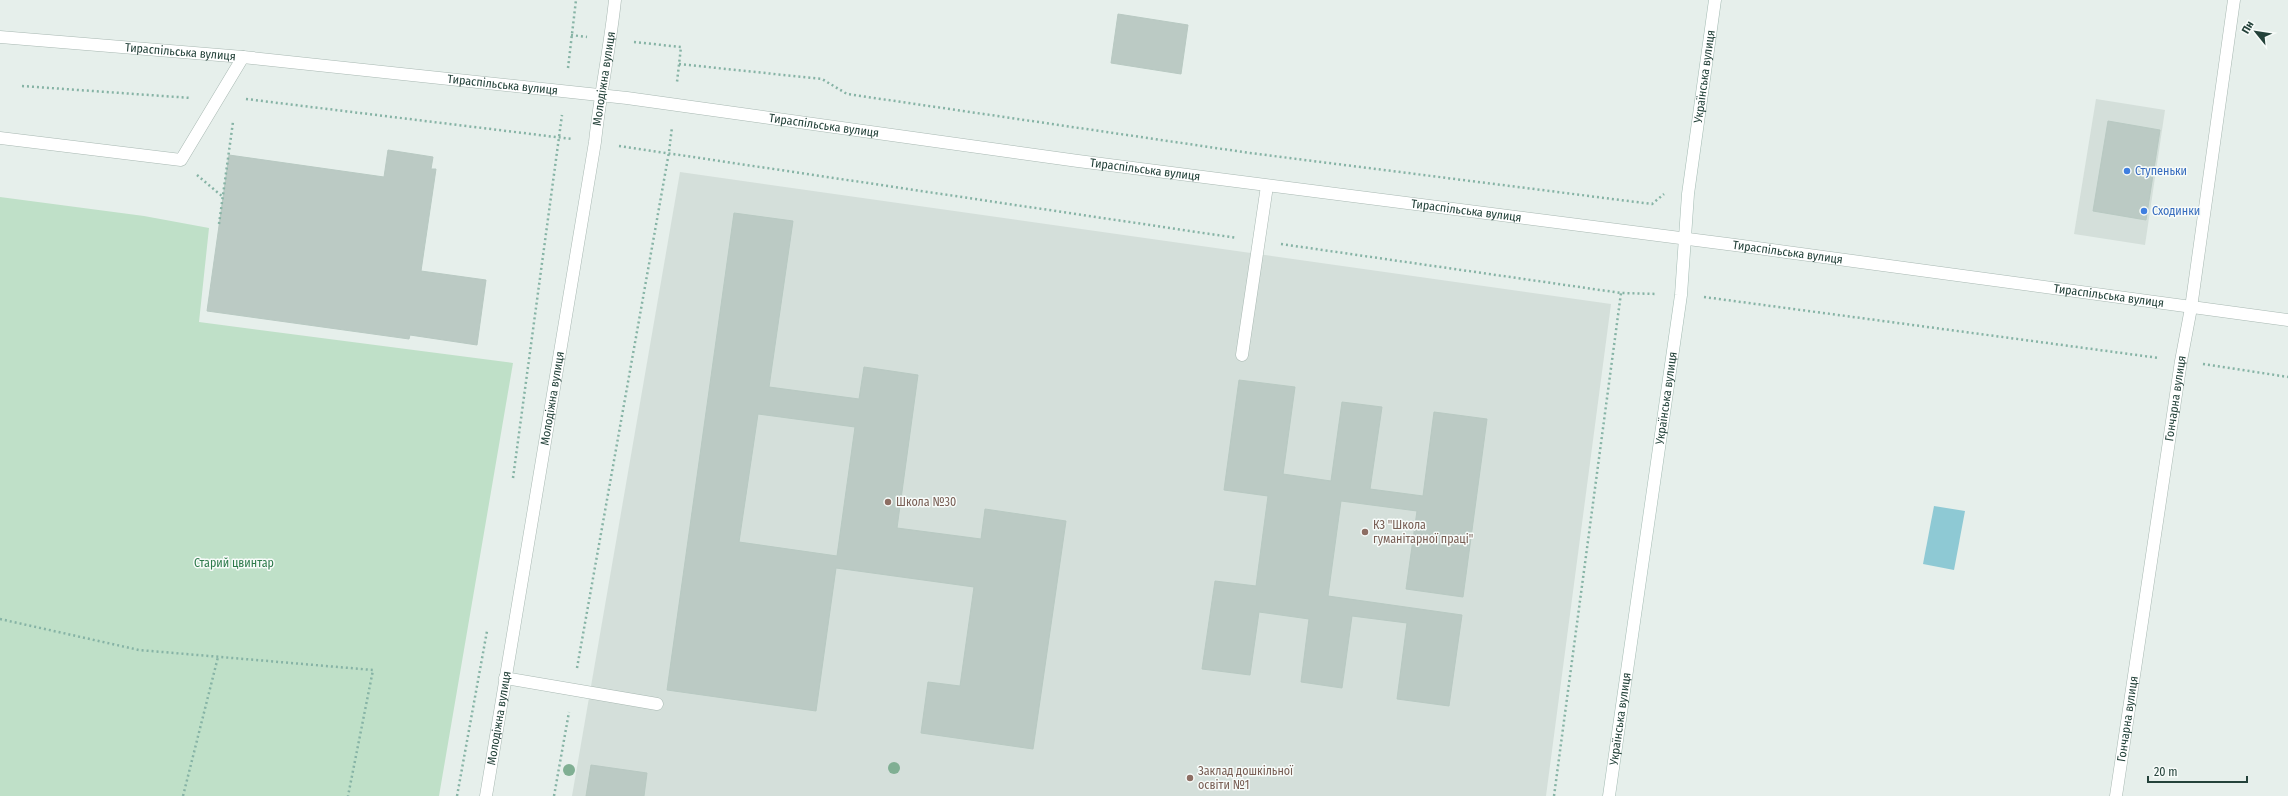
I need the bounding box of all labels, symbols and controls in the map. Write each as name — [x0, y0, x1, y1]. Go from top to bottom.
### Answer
north arrow — [2236, 12, 2276, 52]
text: Пн — [2239, 18, 2257, 36]
street label: Українська вулиця — [1691, 29, 1718, 125]
street label: Молодіжна вулиця — [590, 31, 618, 127]
street label: Тираспільська вулиця — [124, 40, 236, 63]
street label: Тираспільська вулиця — [447, 72, 559, 98]
street label: Тираспільська вулиця — [768, 111, 880, 140]
street label: Тираспільська вулиця — [1089, 156, 1201, 184]
place label: Ступеньки — [2135, 164, 2187, 178]
marker: Ступеньки — [2122, 166, 2132, 176]
street label: Тираспільська вулиця — [1410, 197, 1522, 225]
place label: Сходинки — [2152, 204, 2200, 218]
marker: Сходинки — [2139, 206, 2149, 216]
street label: Тираспільська вулиця — [1732, 238, 1844, 267]
street label: Тираспільська вулиця — [2053, 281, 2165, 310]
street label: Молодіжна вулиця — [538, 350, 567, 447]
street label: Українська вулиця — [1652, 351, 1680, 446]
street label: Гончарна вулиця — [2162, 354, 2189, 442]
place label: Школа №30 — [896, 495, 956, 509]
marker: Школа №30 — [883, 497, 893, 507]
place label: КЗ "Школа гуманітарної праці" — [1373, 518, 1473, 546]
marker: КЗ "Школа гуманітарної праці" — [1360, 527, 1370, 537]
park label: Старий цвинтар — [194, 556, 274, 570]
street label: Молодіжна вулиця — [484, 670, 514, 766]
street label: Українська вулиця — [1606, 671, 1634, 767]
street label: Гончарна вулиця — [2114, 675, 2141, 763]
scale bar — [2148, 758, 2247, 784]
place label: Заклад дошкільної освіти №1 — [1198, 764, 1294, 792]
text: 20 m — [2154, 765, 2178, 779]
marker: Заклад дошкільної освіти №1 — [1185, 773, 1195, 783]

